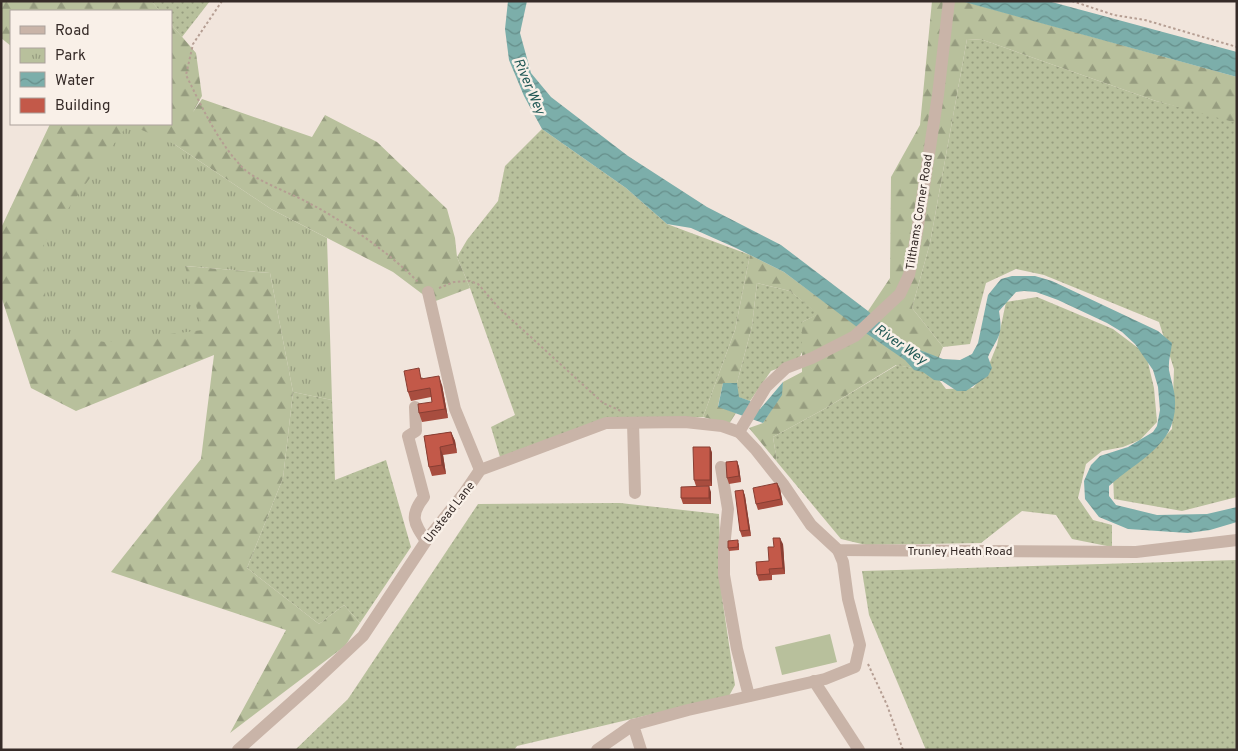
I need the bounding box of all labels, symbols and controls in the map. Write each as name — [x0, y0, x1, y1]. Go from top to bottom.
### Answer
legend — [10, 10, 172, 125]
text: Road — [55, 22, 90, 41]
text: Park — [55, 47, 86, 66]
water label: River Wey — [509, 56, 548, 118]
text: Water — [55, 72, 95, 91]
text: Building — [55, 97, 110, 116]
street label: Tilthams Corner Road — [903, 153, 937, 271]
water label: River Wey — [871, 321, 930, 370]
street label: Unstead Lane — [421, 479, 479, 547]
street label: Trunley Heath Road — [907, 544, 1013, 560]

